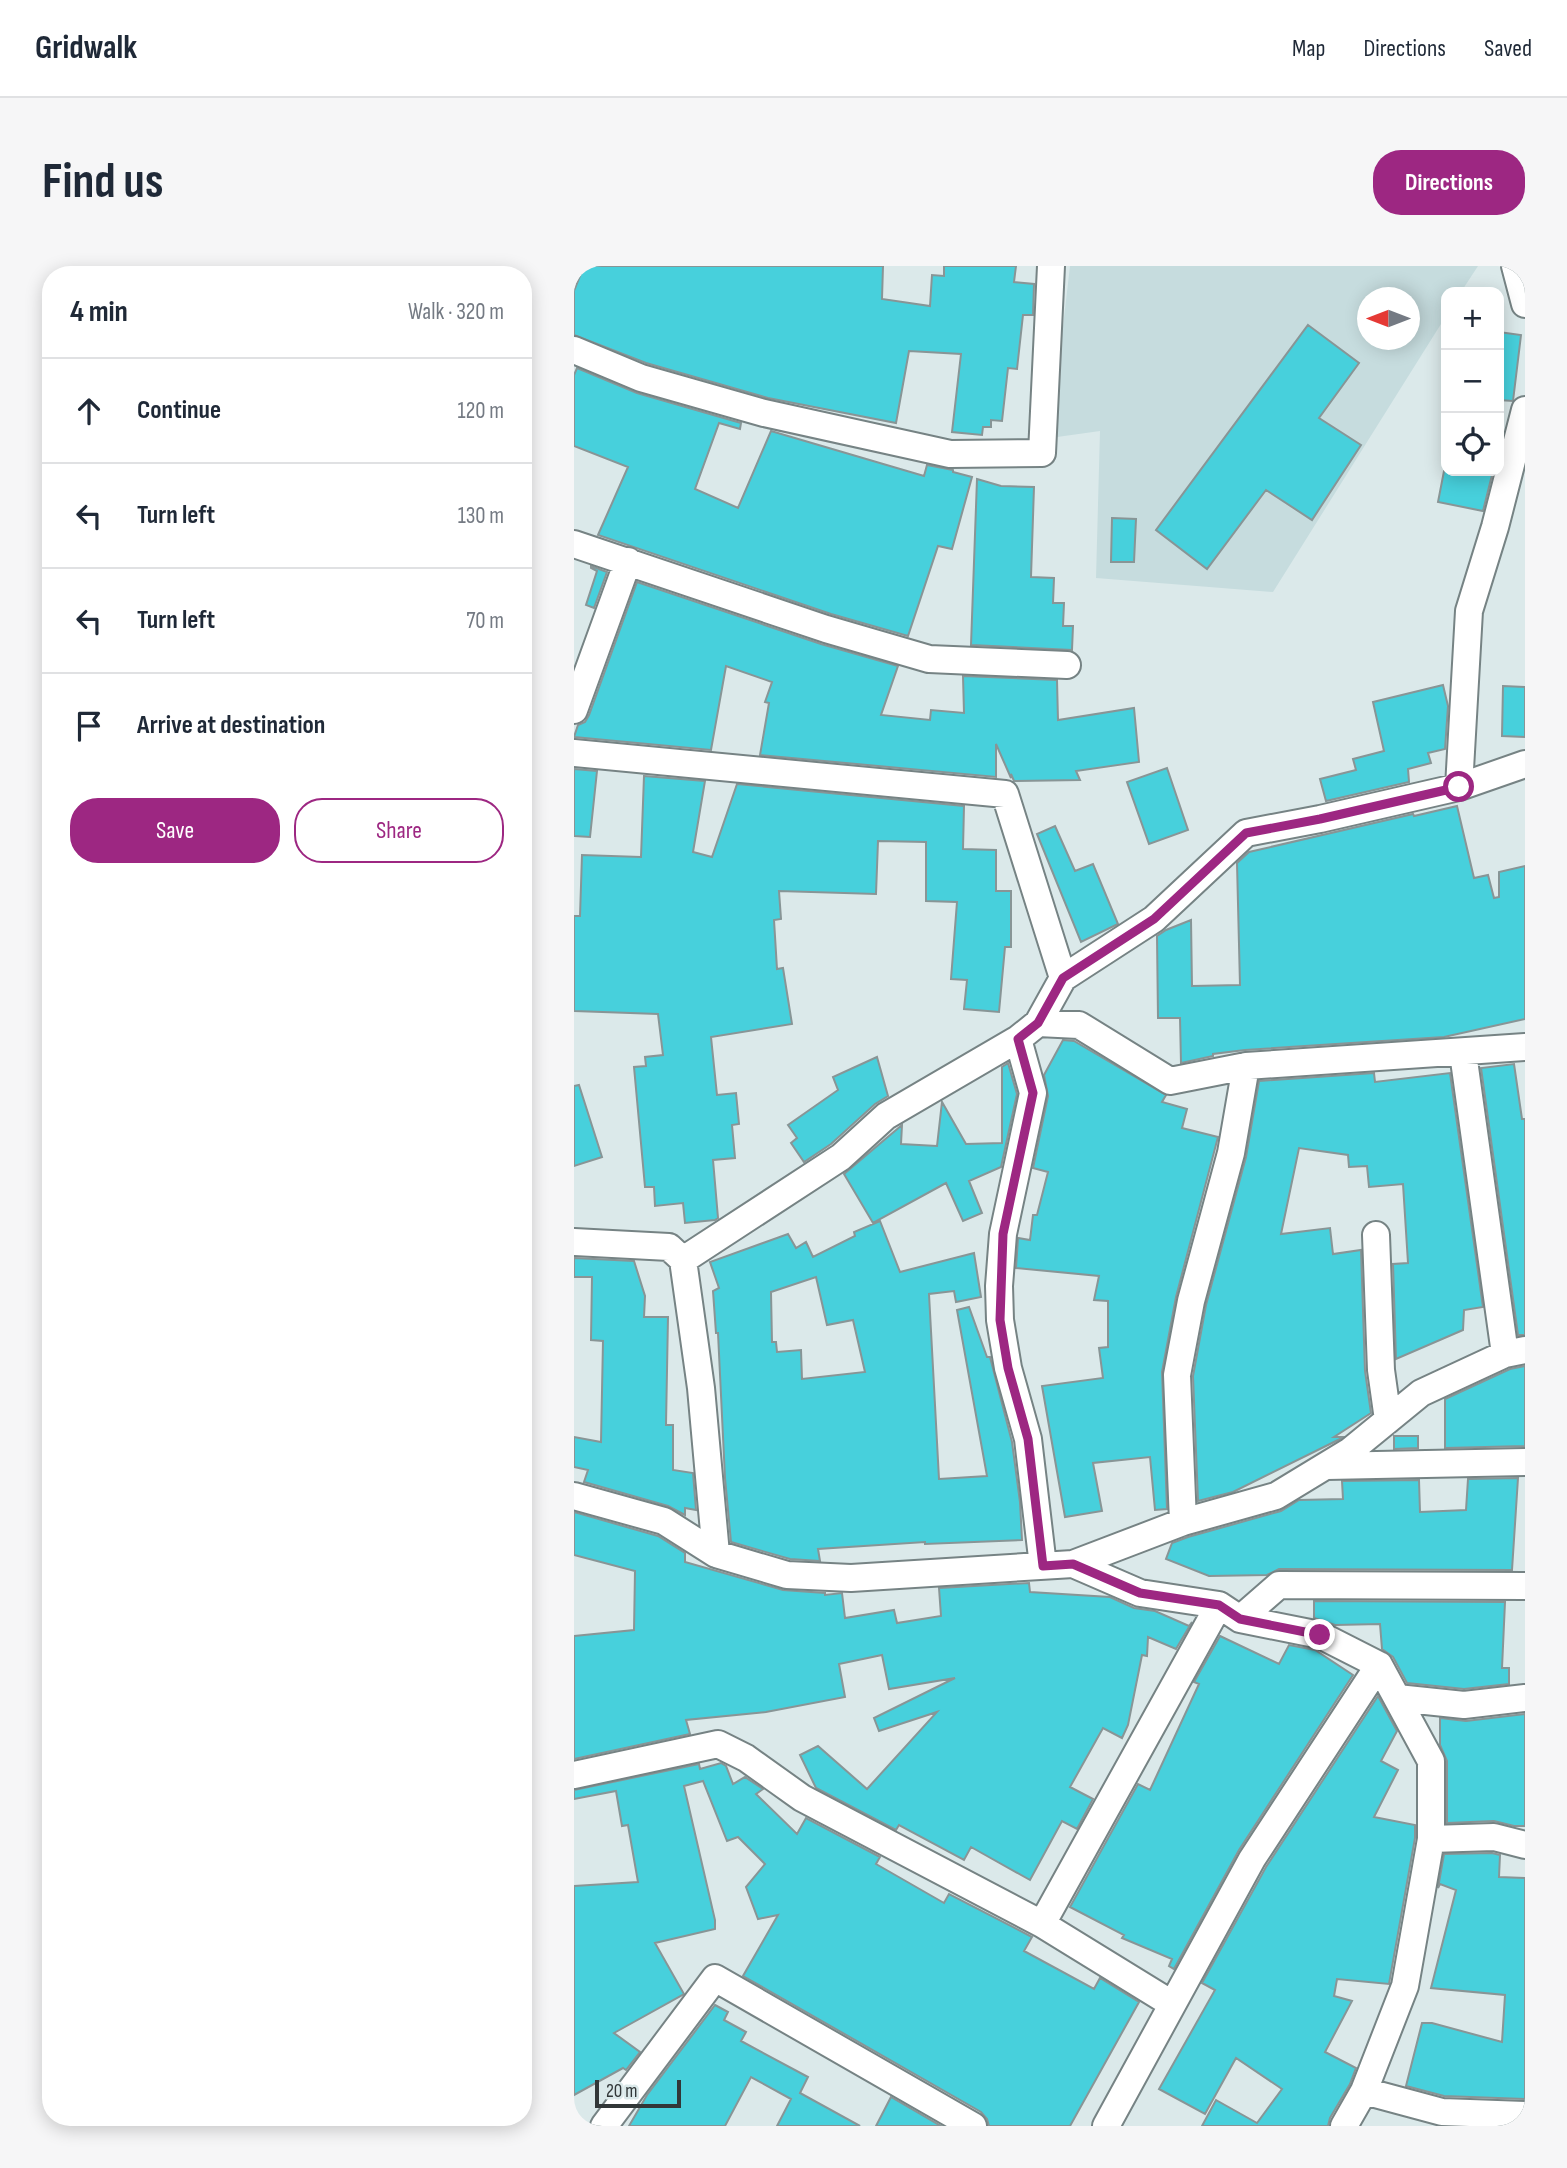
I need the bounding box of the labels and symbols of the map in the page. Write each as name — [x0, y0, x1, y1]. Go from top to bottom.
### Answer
north arrow — [1357, 287, 1420, 350]
route start — [1443, 771, 1474, 802]
route end — [1304, 1619, 1335, 1650]
scale bar — [595, 2077, 681, 2109]

